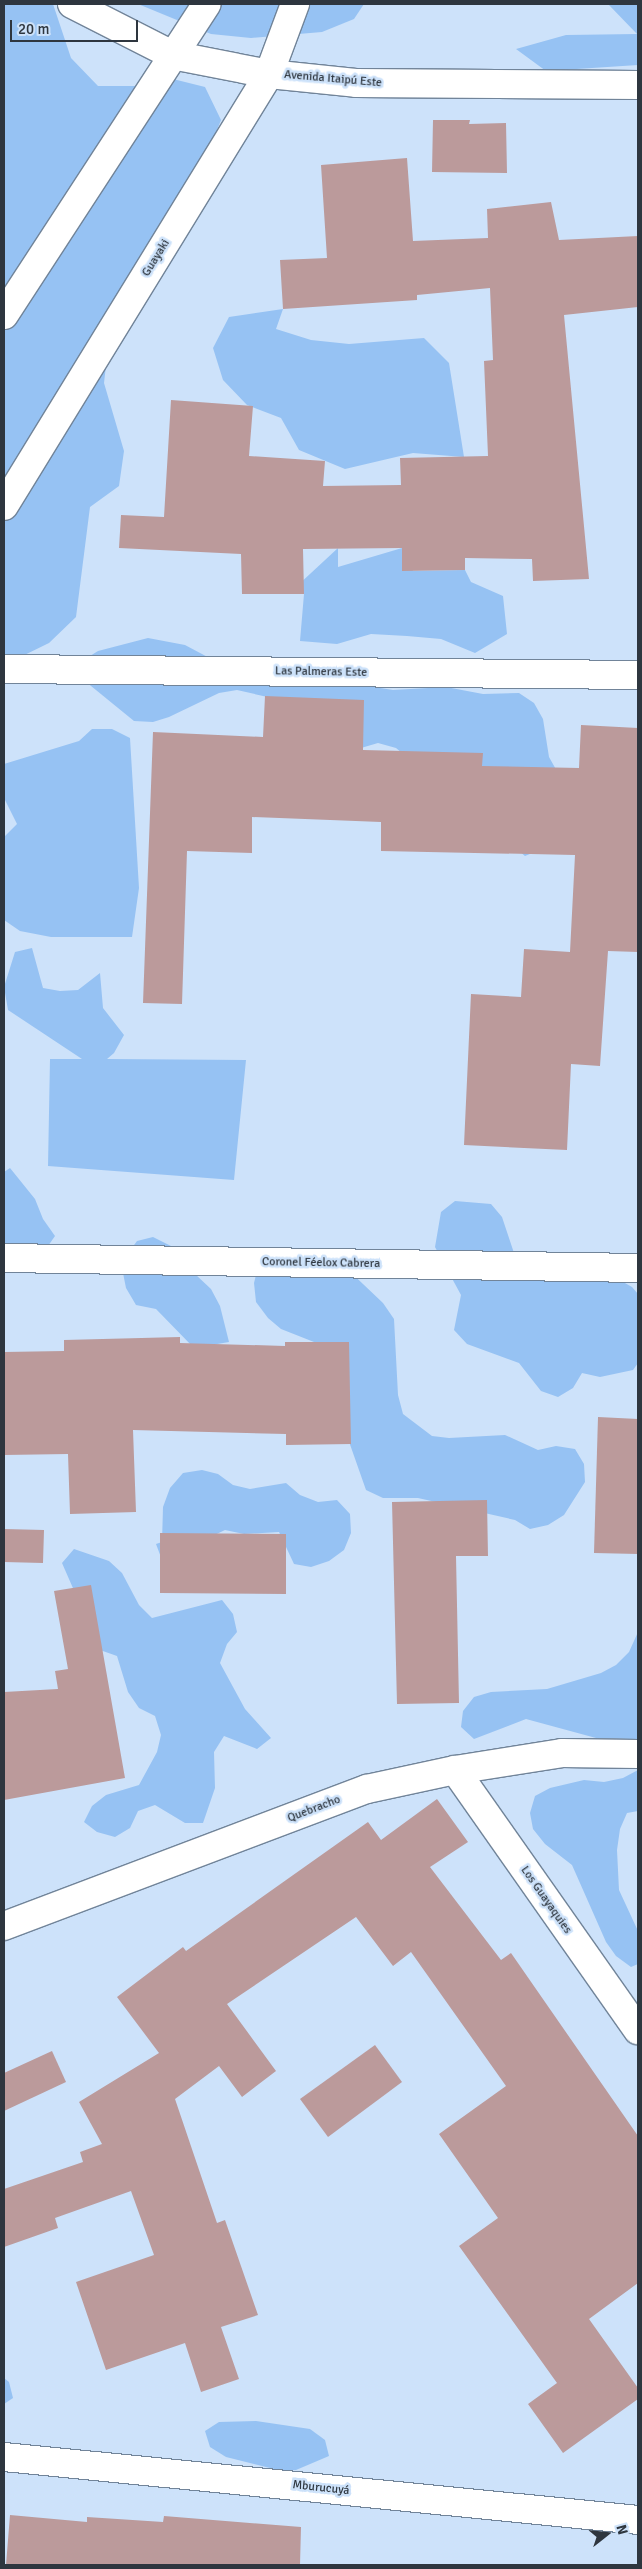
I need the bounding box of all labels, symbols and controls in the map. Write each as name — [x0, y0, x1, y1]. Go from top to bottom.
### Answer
scale bar — [12, 10, 140, 42]
text: 20 m — [18, 20, 49, 38]
street label: Avenida Itaipú Este — [284, 68, 382, 90]
street label: Guayaki — [139, 237, 173, 279]
street label: Las Palmeras Este — [275, 664, 367, 680]
street label: Coronel Féelox Cabrera — [262, 1255, 380, 1271]
street label: Quebracho — [286, 1792, 342, 1826]
street label: Los Guayaquies — [517, 1863, 575, 1937]
street label: Mburucuyá — [292, 2478, 350, 2498]
north arrow — [582, 2509, 632, 2559]
text: N — [612, 2523, 631, 2537]

